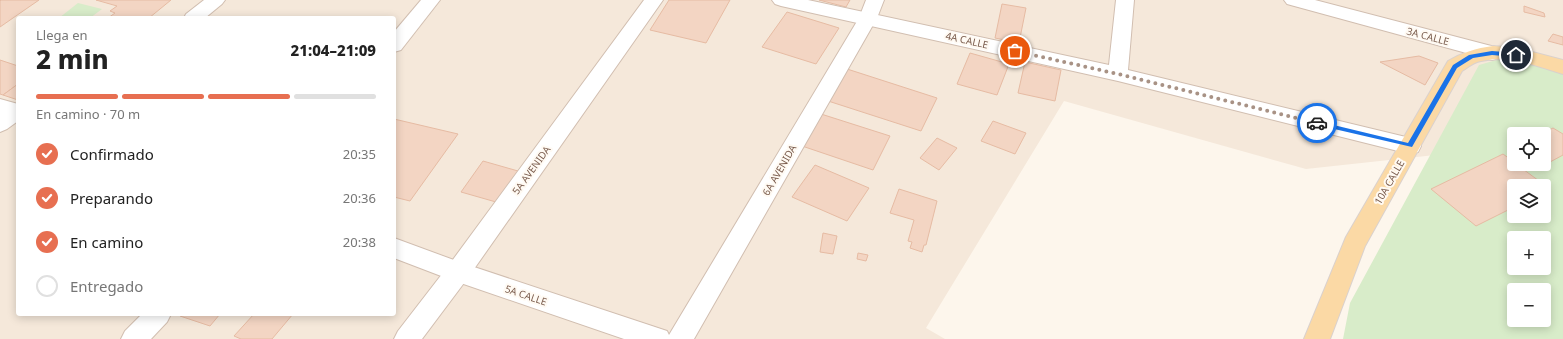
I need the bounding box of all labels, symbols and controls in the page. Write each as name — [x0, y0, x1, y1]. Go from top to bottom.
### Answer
street label: 3A CALLE — [1405, 24, 1451, 48]
text: Llega en — [36, 26, 88, 44]
street label: 4A CALLE — [944, 28, 990, 52]
pin — [998, 34, 1032, 68]
pin — [1499, 38, 1533, 72]
text: 21:04–21:09 — [291, 40, 376, 60]
icon: bag — [1004, 40, 1026, 62]
text: 2 min — [36, 41, 109, 77]
icon: home — [1505, 44, 1527, 66]
courier — [1297, 103, 1337, 143]
text: En camino · 70 m — [36, 105, 140, 123]
icon: car — [1306, 112, 1328, 134]
map controls — [1507, 127, 1551, 327]
button: locate — [1507, 127, 1551, 171]
street label: 6A AVENIDA — [759, 141, 800, 198]
street label: 5A AVENIDA — [509, 142, 554, 197]
icon: check — [36, 143, 58, 165]
text: Confirmado — [70, 144, 154, 164]
text: 20:35 — [343, 145, 376, 163]
street label: 10A CALLE — [1371, 157, 1407, 207]
button: layers — [1507, 179, 1551, 223]
icon: check — [36, 187, 58, 209]
text: Preparando — [70, 188, 153, 208]
text: 20:36 — [343, 189, 376, 207]
icon: check — [36, 231, 58, 253]
button: + — [1507, 231, 1551, 275]
text: En camino — [70, 232, 143, 252]
text: 20:38 — [343, 233, 376, 251]
text: Entregado — [70, 276, 143, 296]
street label: 5A CALLE — [503, 281, 549, 309]
button: − — [1507, 283, 1551, 327]

